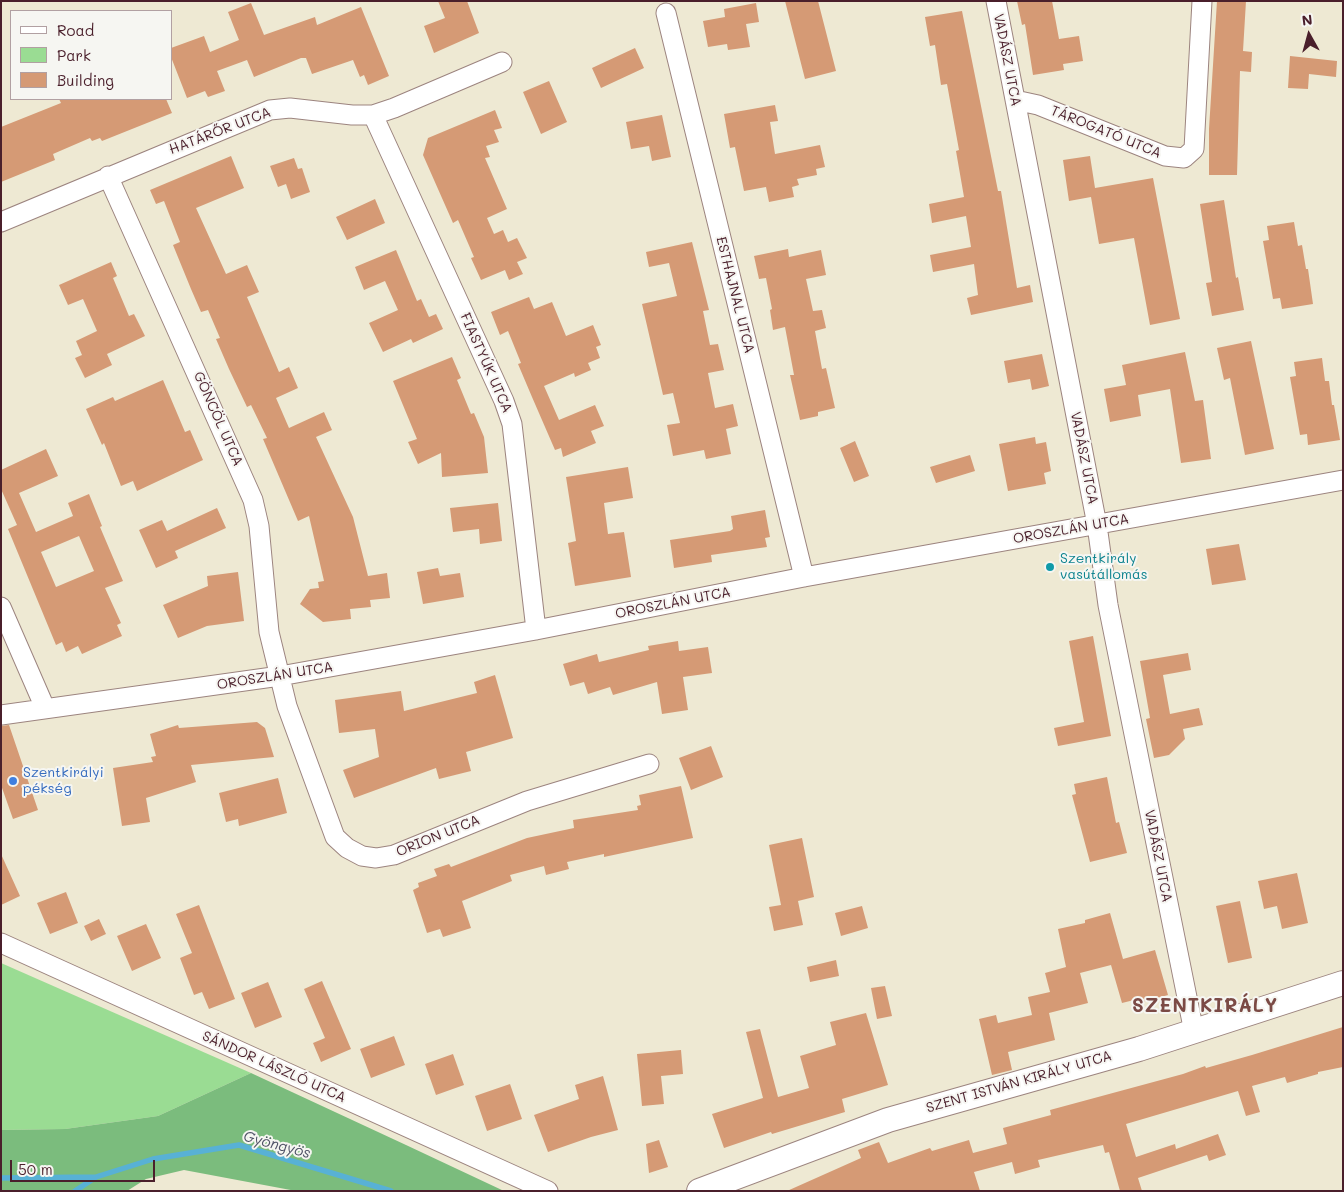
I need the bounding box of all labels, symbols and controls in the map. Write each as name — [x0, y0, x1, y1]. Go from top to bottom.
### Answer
legend — [10, 10, 172, 100]
north arrow — [1284, 10, 1334, 60]
text: N — [1301, 10, 1314, 30]
street label: VADÁSZ UTCA — [990, 12, 1024, 108]
text: Road — [57, 20, 94, 40]
text: Park — [57, 45, 91, 65]
text: Building — [57, 70, 114, 90]
street label: TÁROGATÓ UTCA — [1048, 102, 1164, 162]
street label: HATÁRŐR UTCA — [167, 104, 273, 158]
street label: ESTHAJNAL UTCA — [712, 235, 758, 355]
street label: FIASTYÚK UTCA — [456, 310, 516, 416]
street label: GÖNCÖL UTCA — [190, 369, 246, 469]
street label: VADÁSZ UTCA — [1067, 410, 1101, 506]
street label: OROSZLÁN UTCA — [1012, 511, 1130, 547]
place label: Szentkirály vasútállomás — [1060, 551, 1147, 584]
marker: Szentkirály vasútállomás — [1044, 561, 1056, 573]
street label: OROSZLÁN UTCA — [614, 584, 732, 622]
street label: OROSZLÁN UTCA — [216, 659, 334, 693]
place label: Szentkirályi pékség — [23, 765, 104, 798]
marker: Szentkirályi pékség — [7, 775, 19, 787]
street label: VADÁSZ UTCA — [1141, 808, 1175, 904]
street label: ORION UTCA — [394, 812, 482, 860]
district label: SZENTKIRÁLY — [1131, 995, 1279, 1017]
street label: SÁNDOR LÁSZLÓ UTCA — [200, 1028, 348, 1106]
street label: SZENT ISTVÁN KIRÁLY UTCA — [924, 1047, 1114, 1117]
water label: Gyöngyös — [241, 1127, 313, 1163]
scale bar — [12, 1150, 158, 1182]
text: 50 m — [18, 1159, 53, 1179]

